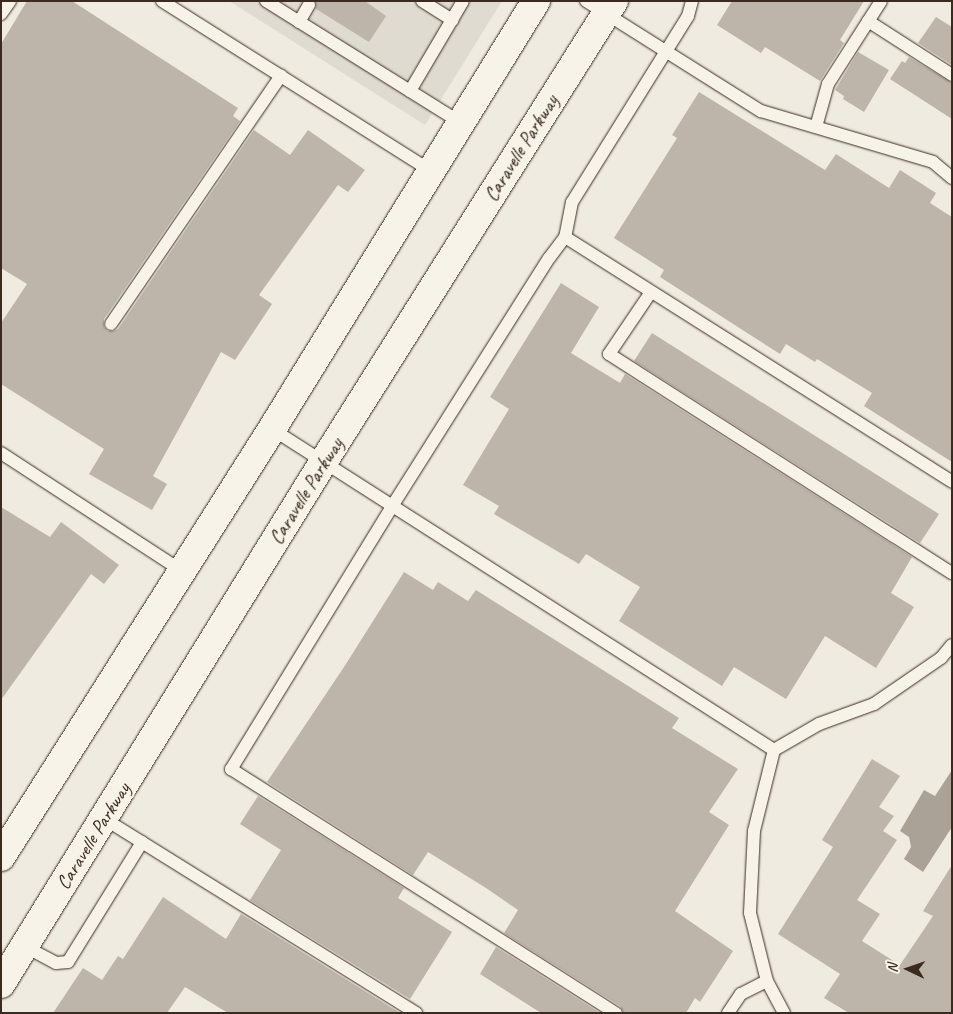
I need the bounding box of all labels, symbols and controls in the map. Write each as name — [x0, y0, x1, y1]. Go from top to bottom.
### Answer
street label: Caravelle Parkway — [479, 90, 563, 206]
street label: Caravelle Parkway — [264, 433, 348, 549]
street label: Caravelle Parkway — [51, 778, 135, 894]
north arrow — [883, 944, 933, 994]
text: N — [884, 963, 901, 973]

